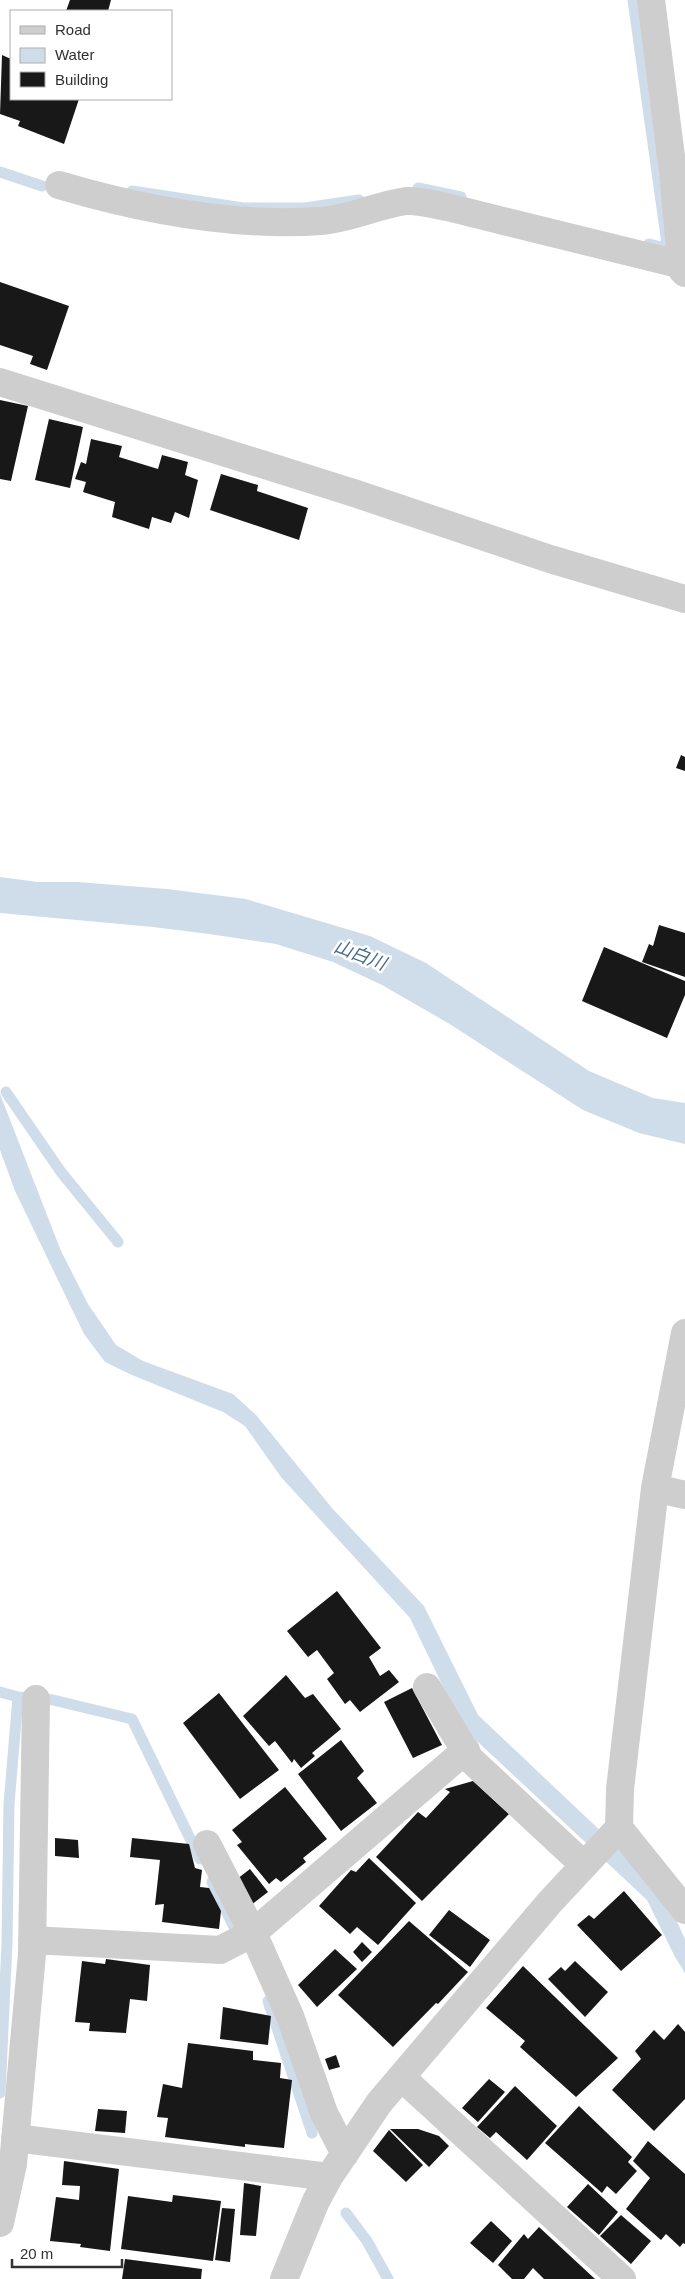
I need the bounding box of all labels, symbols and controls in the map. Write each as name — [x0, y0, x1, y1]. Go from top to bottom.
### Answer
legend — [10, 10, 172, 100]
text: Road — [55, 21, 91, 38]
text: Water — [55, 46, 94, 63]
text: Building — [55, 71, 108, 88]
water label: 山白川 — [331, 936, 391, 975]
scale bar — [12, 2236, 122, 2268]
text: 20 m — [20, 2245, 53, 2262]

